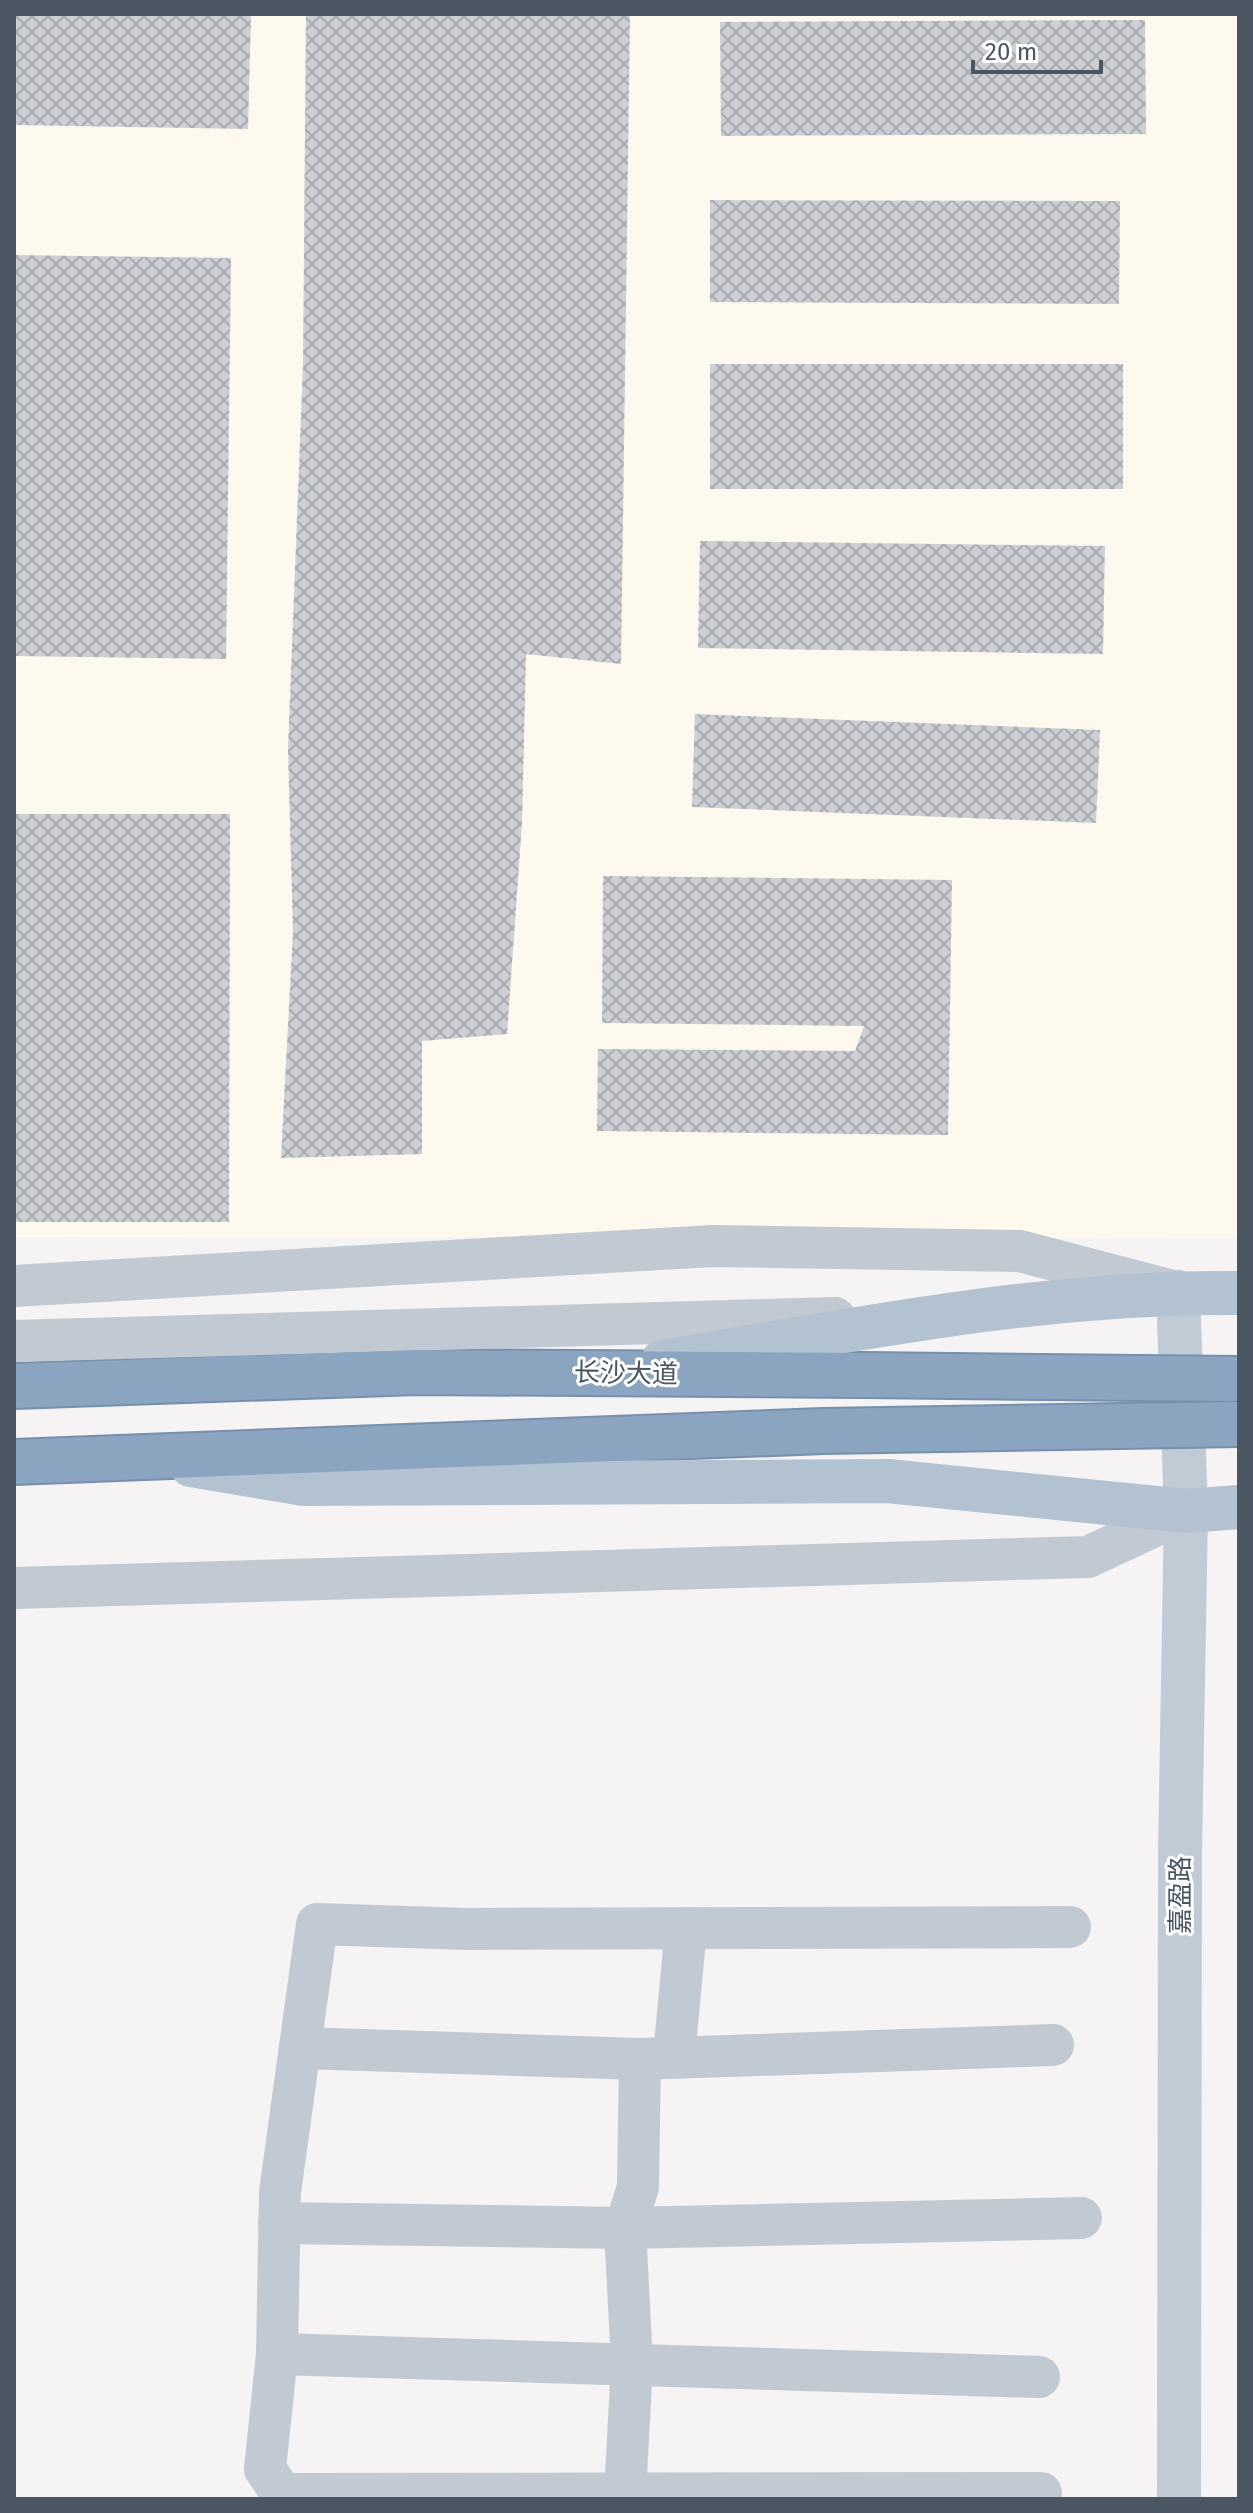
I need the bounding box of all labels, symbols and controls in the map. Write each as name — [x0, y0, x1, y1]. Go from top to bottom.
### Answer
scale bar — [973, 24, 1101, 74]
text: 20 m — [985, 38, 1037, 66]
street label: 长沙大道 — [574, 1357, 678, 1390]
street label: 嘉盈路 — [1165, 1856, 1196, 1934]

